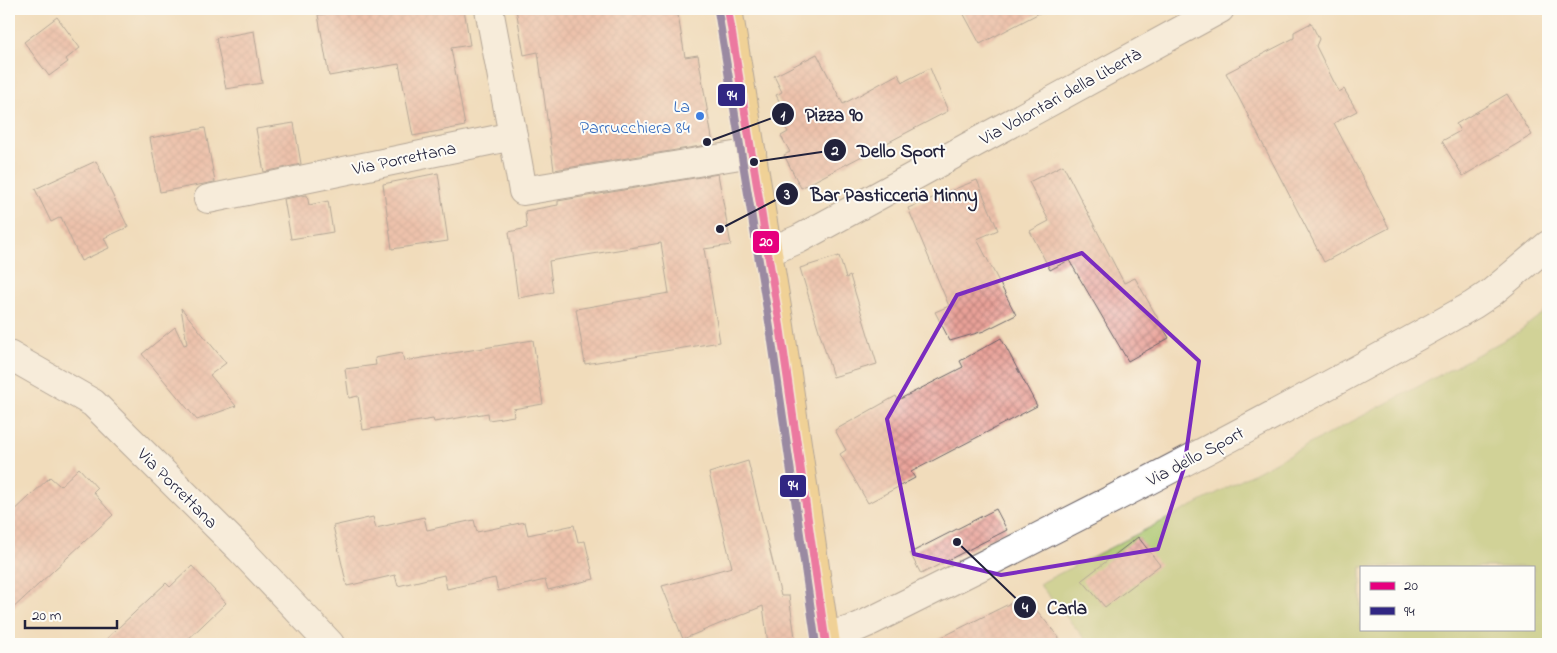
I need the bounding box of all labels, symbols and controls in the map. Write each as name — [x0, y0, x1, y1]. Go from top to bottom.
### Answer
street label: Via Volontari della Libertà — [975, 42, 1146, 154]
line badge: 94 — [717, 83, 746, 107]
text: 94 — [726, 86, 737, 107]
place label: La Parrucchiera 84 — [580, 95, 691, 142]
callout: Pizza 90 — [770, 97, 873, 131]
text: Pizza 90 — [805, 103, 864, 130]
text: 1 — [781, 105, 786, 127]
marker: La Parrucchiera 84 — [694, 110, 706, 122]
callout: Dello Sport — [822, 133, 955, 167]
street label: Via Porrettana — [349, 136, 459, 184]
text: Dello Sport — [856, 139, 946, 166]
text: 2 — [830, 140, 839, 162]
callout: Bar Pasticceria Minny — [775, 177, 987, 211]
text: Bar Pasticceria Minny — [809, 183, 978, 212]
text: 3 — [783, 184, 790, 206]
line badge: 20 — [752, 230, 780, 254]
text: 20 — [758, 232, 773, 253]
street label: Via dello Sport — [1142, 421, 1249, 495]
street label: Via Porrettana — [130, 442, 223, 536]
line badge: 94 — [779, 474, 807, 498]
text: 94 — [787, 476, 798, 497]
legend — [1360, 566, 1534, 630]
text: 20 — [1404, 575, 1418, 597]
callout: Carla — [1012, 590, 1097, 624]
text: Carla — [1047, 596, 1087, 623]
text: 4 — [1021, 597, 1029, 619]
scale bar — [25, 598, 118, 630]
text: 94 — [1404, 601, 1415, 623]
text: 20 m — [32, 605, 62, 627]

